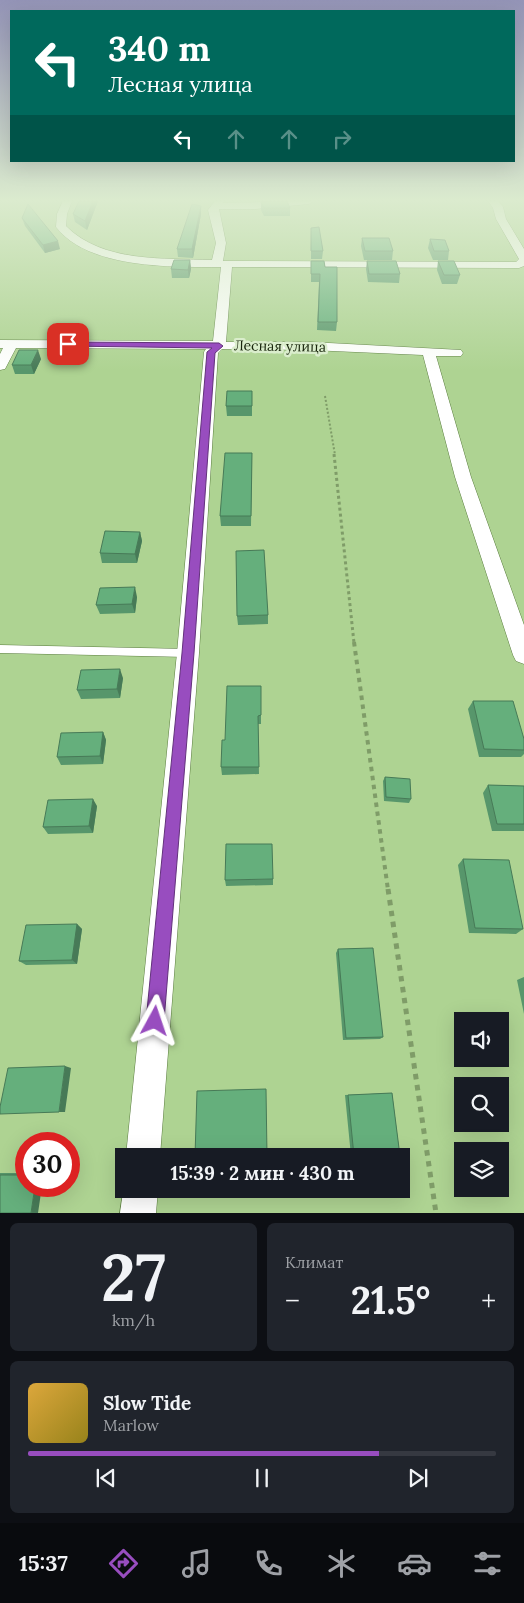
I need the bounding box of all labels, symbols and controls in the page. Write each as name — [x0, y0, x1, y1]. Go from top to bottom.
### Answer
text: 340 m — [108, 26, 210, 71]
icon: left — [25, 30, 90, 95]
text: Лесная улица — [108, 70, 253, 98]
icon: left — [169, 125, 197, 153]
icon: ahead — [222, 125, 250, 153]
icon: ahead — [275, 125, 303, 153]
icon: right — [328, 125, 356, 153]
pin — [47, 323, 89, 365]
icon: arrive — [54, 330, 82, 358]
street label: Лесная улица — [234, 336, 326, 356]
position arrow — [128, 994, 180, 1046]
map controls — [454, 1012, 509, 1197]
button: sound — [454, 1012, 509, 1067]
button: search — [454, 1077, 509, 1132]
speed limit sign: 30 — [15, 1132, 80, 1197]
button: layers — [454, 1142, 509, 1197]
text: 15:39 · 2 мин · 430 m — [171, 1161, 354, 1185]
text: 27 — [101, 1236, 166, 1319]
text: Климат — [285, 1252, 343, 1272]
text: 21.5° — [351, 1276, 430, 1324]
text: − — [285, 1283, 300, 1319]
text: + — [481, 1283, 496, 1319]
text: km/h — [112, 1310, 155, 1330]
text: Slow Tide — [103, 1391, 191, 1415]
text: Marlow — [103, 1415, 159, 1435]
icon: previous — [92, 1464, 120, 1492]
icon: pause — [248, 1464, 276, 1492]
icon: next — [404, 1464, 432, 1492]
icon: directions — [106, 1546, 141, 1581]
icon: music — [179, 1546, 214, 1581]
icon: phone — [251, 1546, 286, 1581]
icon: climate — [324, 1546, 359, 1581]
icon: car — [397, 1546, 432, 1581]
icon: filters — [470, 1546, 505, 1581]
text: 15:37 — [19, 1549, 68, 1577]

